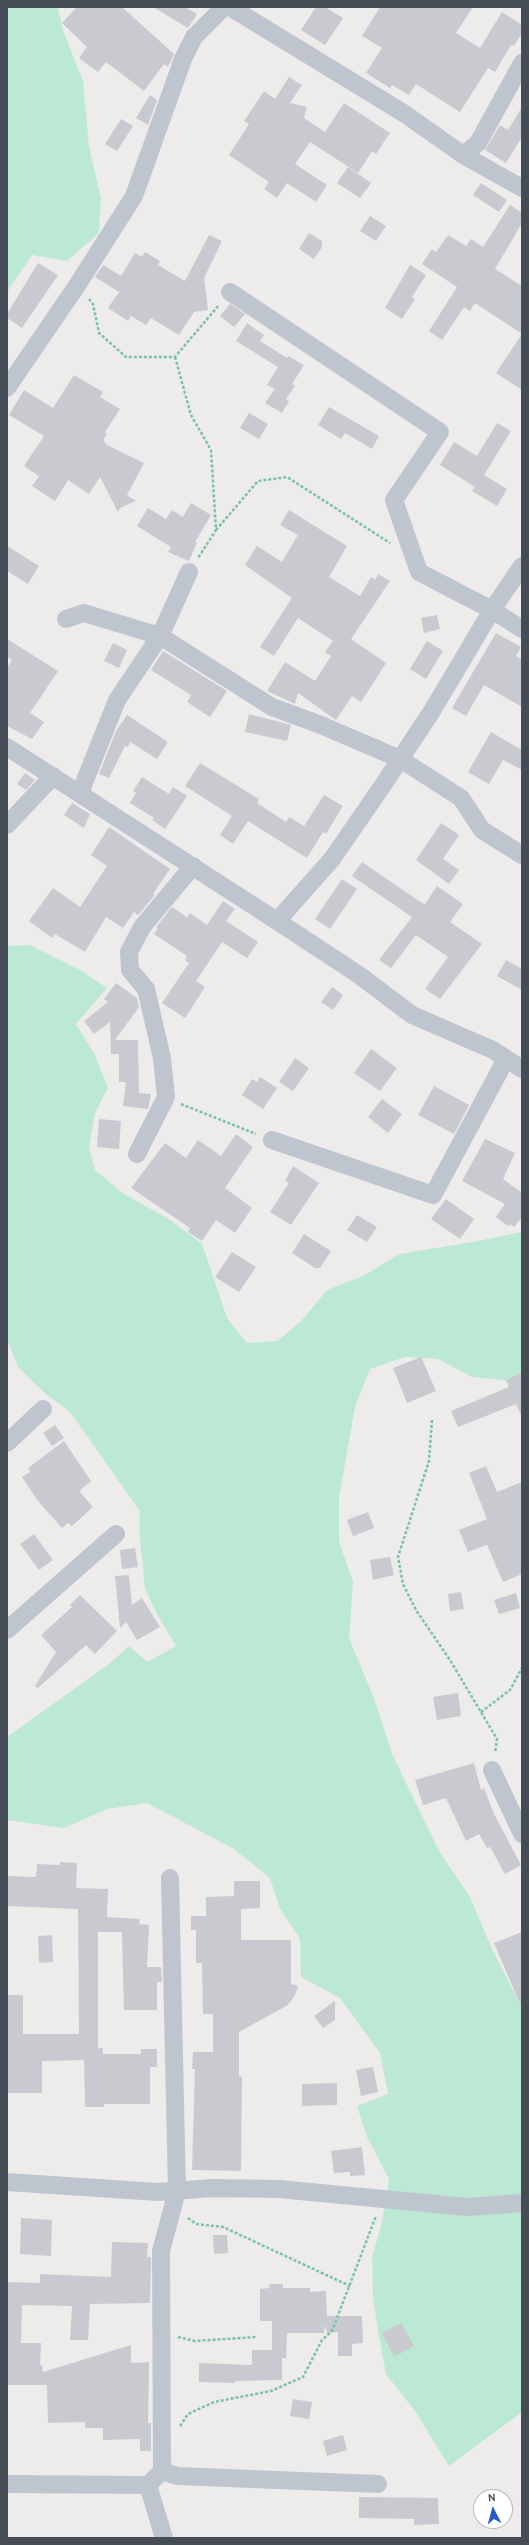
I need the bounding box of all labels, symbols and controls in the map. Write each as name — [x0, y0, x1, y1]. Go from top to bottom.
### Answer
north arrow — [473, 2489, 513, 2529]
text: N — [487, 2491, 496, 2504]

